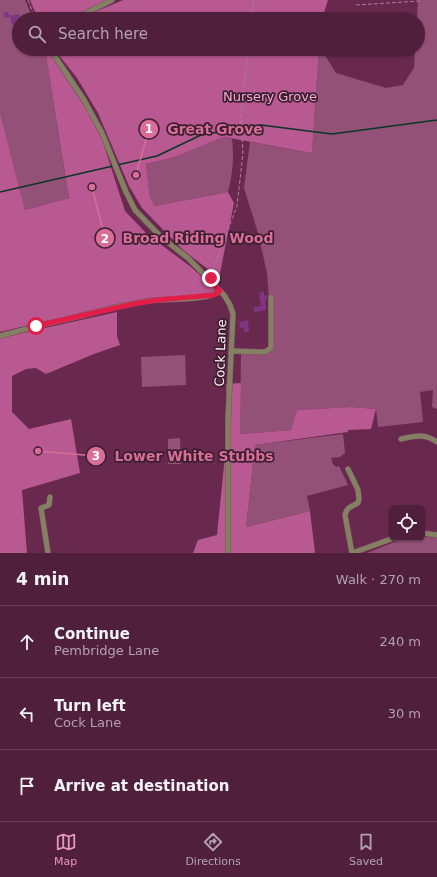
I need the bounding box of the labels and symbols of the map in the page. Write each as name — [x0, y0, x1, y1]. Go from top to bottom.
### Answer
park label: Nursery Grove — [223, 89, 317, 104]
callout: Great Grove — [139, 116, 271, 142]
text: Great Grove — [167, 121, 263, 137]
text: 1 — [145, 122, 153, 136]
callout: Broad Riding Wood — [95, 225, 282, 251]
text: Broad Riding Wood — [123, 230, 274, 246]
text: 2 — [101, 232, 109, 246]
route end — [202, 269, 220, 287]
route start — [27, 317, 45, 335]
street label: Cock Lane — [212, 319, 229, 387]
callout: Lower White Stubbs — [86, 443, 281, 469]
text: Lower White Stubbs — [114, 448, 274, 464]
text: 3 — [92, 449, 100, 463]

